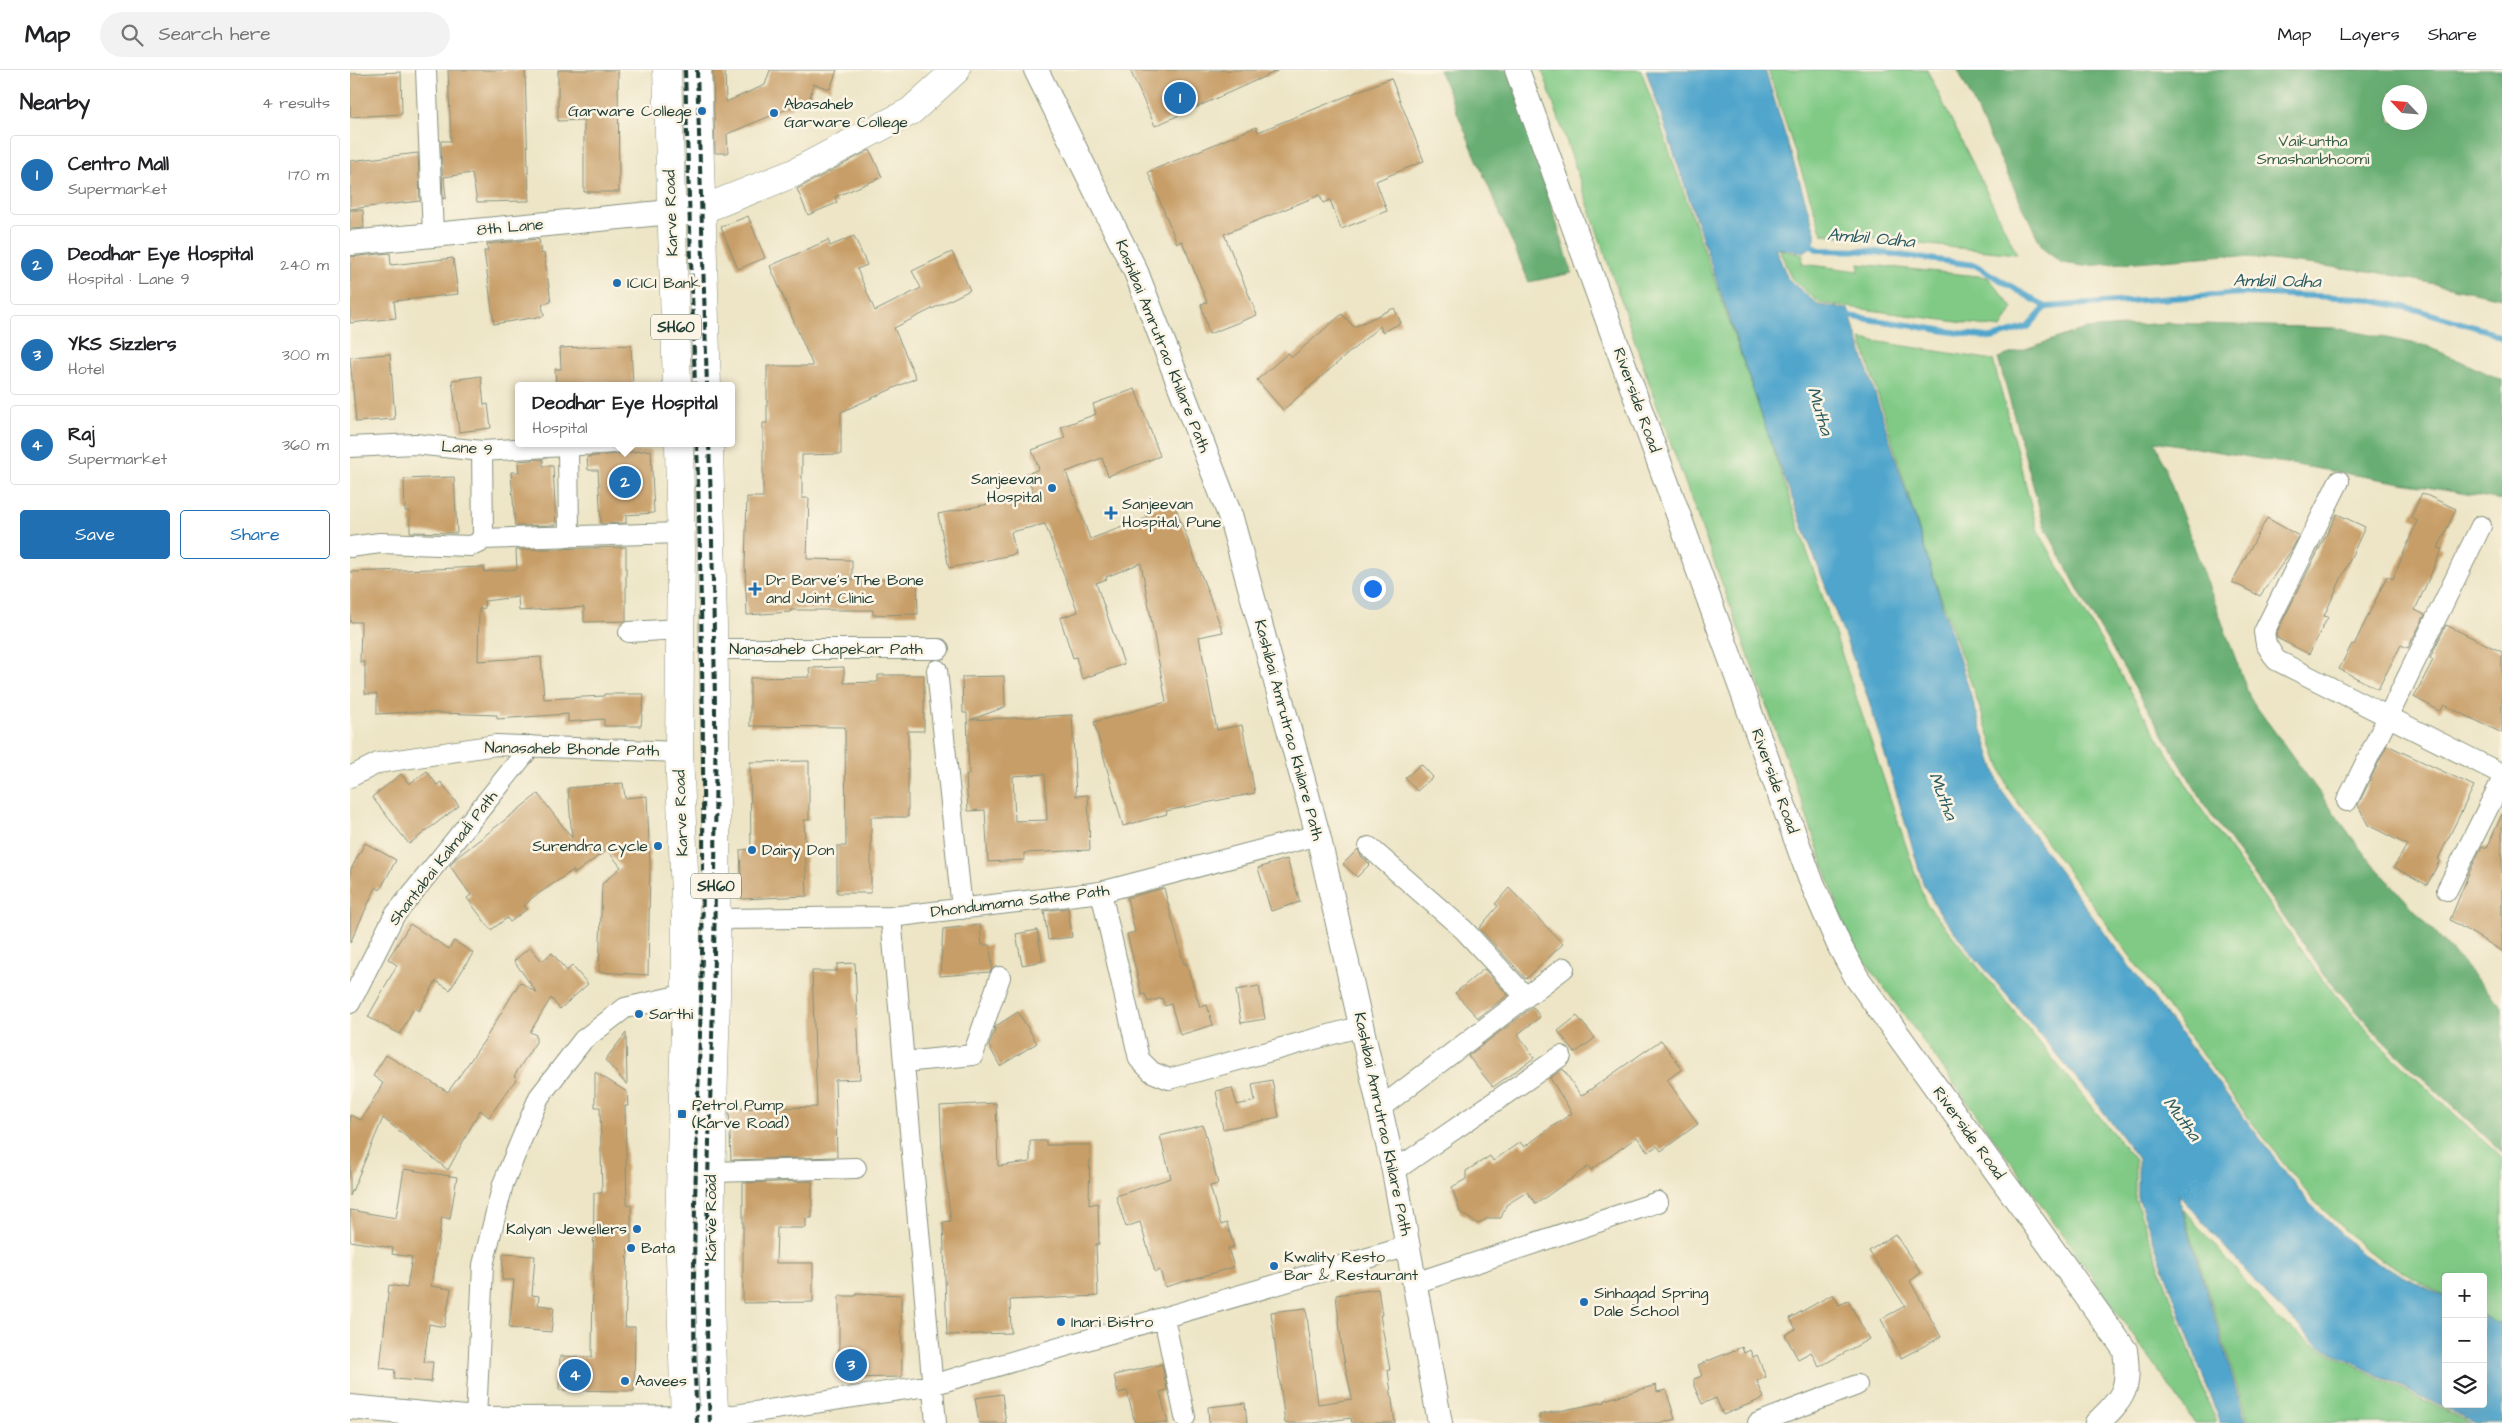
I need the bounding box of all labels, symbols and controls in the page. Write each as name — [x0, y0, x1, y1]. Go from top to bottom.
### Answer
search box — [100, 12, 450, 57]
text: Map — [25, 18, 70, 52]
icon: search — [118, 21, 146, 49]
text: Search here — [158, 21, 271, 48]
text: Map — [2277, 22, 2311, 47]
text: Layers — [2339, 22, 2400, 47]
text: Share — [2428, 22, 2477, 47]
pin: 1 — [1164, 79, 1196, 117]
north arrow — [2382, 85, 2427, 130]
text: Nearby — [20, 88, 90, 117]
text: 4 results — [262, 92, 330, 114]
place label: Abasaheb Garware College — [784, 93, 908, 134]
place label: Garware College — [568, 100, 692, 123]
marker: Garware College — [696, 105, 708, 117]
marker: Abasaheb Garware College — [768, 107, 780, 119]
park label: Vaikuntha Smashanbhoomi — [2257, 130, 2370, 170]
text: Centro Mall — [68, 151, 169, 178]
text: 1 — [36, 164, 38, 186]
text: 170 m — [288, 164, 329, 186]
street label: Karve Road — [658, 169, 684, 257]
text: Supermarket — [68, 178, 167, 200]
street label: 8th Lane — [476, 213, 545, 241]
water label: Ambil Odha — [1826, 222, 1917, 254]
street label: Kashibai Amrutrao Khilare Path — [1110, 236, 1216, 456]
text: Deodhar Eye Hospital — [68, 241, 253, 268]
text: 2 — [32, 254, 42, 276]
text: 240 m — [280, 254, 329, 276]
text: Hospital · Lane 9 — [68, 268, 190, 290]
water label: Ambil Odha — [2233, 268, 2322, 294]
place label: ICICI Bank — [627, 272, 701, 294]
marker: ICICI Bank — [611, 277, 623, 289]
road number: SH60 — [651, 314, 701, 340]
text: YKS Sizzlers — [68, 331, 177, 358]
text: 3 — [33, 344, 41, 366]
text: 300 m — [282, 344, 329, 366]
street label: Riverside Road — [1608, 345, 1666, 455]
text: Hotel — [68, 358, 104, 380]
popup — [515, 382, 735, 447]
water label: Mutha — [1801, 384, 1839, 439]
text: Deodhar Eye Hospital — [532, 390, 718, 417]
text: Hospital — [532, 417, 588, 439]
text: Raj — [68, 421, 95, 448]
text: 4 — [32, 434, 42, 456]
text: 360 m — [282, 434, 329, 456]
street label: Lane 9 — [441, 435, 493, 461]
text: Supermarket — [68, 448, 167, 470]
pin: 2 — [609, 463, 641, 501]
place label: Sanjeevan Hospital — [971, 468, 1042, 508]
marker: Sanjeevan Hospital — [1046, 482, 1058, 494]
place label: Sanjeevan Hospital, Pune — [1122, 493, 1222, 533]
marker: Sanjeevan Hospital, Pune — [1104, 506, 1118, 520]
button: Save — [20, 510, 170, 559]
button: Share — [180, 510, 330, 559]
place label: Dr Barve's The Bone and Joint Clinic — [766, 569, 924, 609]
your location — [1360, 576, 1386, 602]
marker: Dr Barve's The Bone and Joint Clinic — [748, 582, 762, 596]
street label: Kashibai Amrutrao Khilare Path — [1249, 617, 1329, 843]
street label: Nanasaheb Chapekar Path — [729, 638, 923, 660]
street label: Riverside Road — [1746, 726, 1804, 836]
street label: Nanasaheb Bhonde Path — [484, 736, 660, 762]
water label: Mutha — [1922, 768, 1964, 824]
street label: Karve Road — [668, 769, 694, 857]
street label: Shantabai Kalmadi Path — [383, 786, 503, 930]
place label: Surendra cycle — [532, 835, 648, 858]
place label: Dairy Don — [762, 839, 834, 862]
marker: Surendra cycle — [652, 840, 664, 852]
marker: Dairy Don — [746, 844, 758, 856]
road number: SH60 — [691, 874, 741, 898]
street label: Dhondumama Sathe Path — [929, 879, 1111, 923]
place label: Sarthi — [649, 1003, 694, 1025]
marker: Sarthi — [633, 1008, 645, 1020]
street label: Kashibai Amrutrao Khilare Path — [1349, 1010, 1417, 1238]
street label: Riverside Road — [1928, 1082, 2010, 1184]
water label: Mutha — [2157, 1092, 2207, 1147]
place label: Petrol Pump (Karve Road) — [692, 1094, 790, 1134]
marker: Petrol Pump (Karve Road) — [676, 1108, 688, 1120]
street label: Karve Road — [700, 1175, 722, 1261]
place label: Kalyan Jewellers — [506, 1218, 627, 1241]
marker: Kalyan Jewellers — [631, 1223, 643, 1235]
place label: Bata — [641, 1237, 675, 1259]
marker: Bata — [625, 1242, 637, 1254]
place label: Kwality Resto Bar & Restaurant — [1284, 1246, 1419, 1286]
marker: Kwality Resto Bar & Restaurant — [1268, 1260, 1280, 1272]
map controls — [2442, 1273, 2487, 1408]
button: + — [2442, 1273, 2487, 1318]
place label: Sinhagad Spring Dale School — [1594, 1282, 1708, 1322]
marker: Sinhagad Spring Dale School — [1578, 1296, 1590, 1308]
place label: Inari Bistro — [1071, 1311, 1153, 1333]
marker: Inari Bistro — [1055, 1316, 1067, 1328]
button: − — [2442, 1318, 2487, 1363]
pin: 3 — [835, 1346, 867, 1384]
pin: 4 — [559, 1356, 591, 1394]
button: layers — [2442, 1363, 2487, 1408]
place label: Aavees — [635, 1370, 687, 1392]
marker: Aavees — [619, 1375, 631, 1387]

